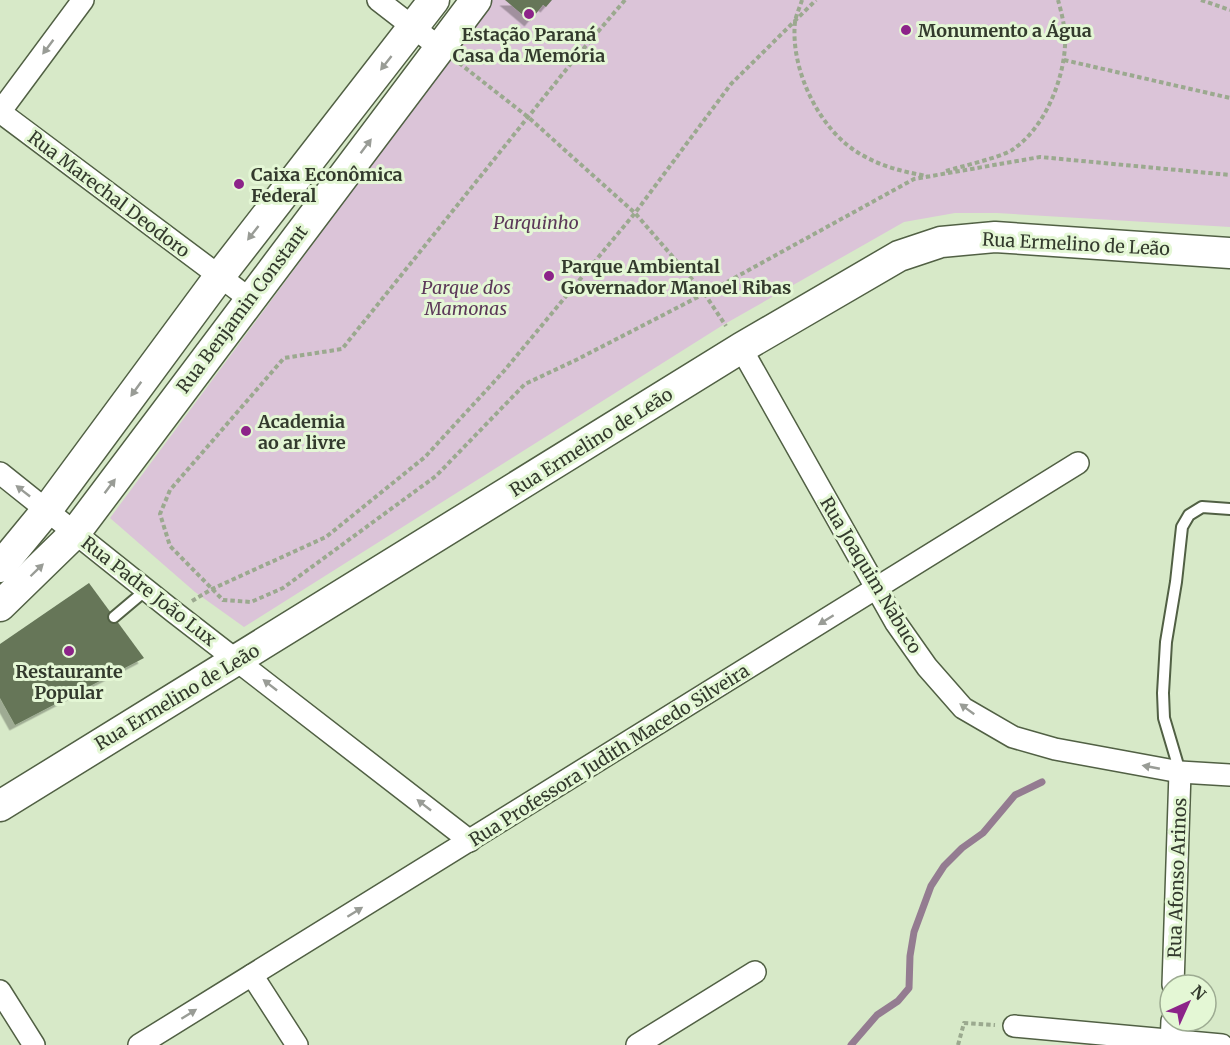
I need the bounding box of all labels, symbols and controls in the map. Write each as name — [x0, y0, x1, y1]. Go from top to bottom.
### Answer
marker: Estação Paraná Casa da Memória — [522, 7, 536, 21]
place label: Monumento a Água — [918, 19, 1092, 42]
place label: Estação Paraná Casa da Memória — [453, 23, 605, 67]
marker: Monumento a Água — [899, 23, 913, 37]
one-way arrow — [43, 39, 55, 54]
one-way arrow — [379, 55, 392, 71]
street label: Rua Marechal Deodoro — [24, 126, 194, 262]
one-way arrow — [359, 138, 372, 154]
place label: Caixa Econômica Federal — [251, 163, 403, 207]
marker: Caixa Econômica Federal — [232, 177, 246, 191]
park label: Parquinho — [493, 211, 579, 234]
street label: Rua Benjamin Constant — [171, 221, 313, 397]
one-way arrow — [246, 225, 259, 241]
street label: Rua Ermelino de Leão — [982, 228, 1170, 260]
place label: Parque Ambiental Governador Manoel Ribas — [561, 255, 791, 299]
marker: Parque Ambiental Governador Manoel Ribas — [542, 269, 556, 283]
park label: Parque dos Mamonas — [421, 276, 511, 320]
one-way arrow — [130, 381, 142, 397]
street label: Rua Ermelino de Leão — [505, 382, 677, 502]
place label: Academia ao ar livre — [257, 410, 346, 454]
marker: Academia ao ar livre — [239, 424, 253, 438]
one-way arrow — [103, 479, 115, 494]
one-way arrow — [16, 486, 31, 498]
street label: Rua Joaquim Nabuco — [815, 493, 927, 657]
street label: Rua Padre João Lux — [77, 531, 221, 651]
one-way arrow — [30, 563, 44, 577]
one-way arrow — [818, 615, 834, 626]
street label: Rua Ermelino de Leão — [91, 639, 263, 755]
marker: Restaurante Popular — [62, 644, 76, 658]
street label: Rua Professora Judith Macedo Silveira — [465, 659, 754, 851]
place label: Restaurante Popular — [15, 660, 123, 704]
one-way arrow — [262, 680, 277, 692]
one-way arrow — [960, 703, 976, 715]
one-way arrow — [1141, 762, 1160, 771]
street label: Rua Afonso Arinos — [1163, 797, 1191, 959]
one-way arrow — [416, 799, 431, 811]
one-way arrow — [347, 906, 363, 917]
north arrow — [1158, 973, 1218, 1033]
text: N — [1187, 981, 1210, 1004]
one-way arrow — [181, 1009, 197, 1020]

